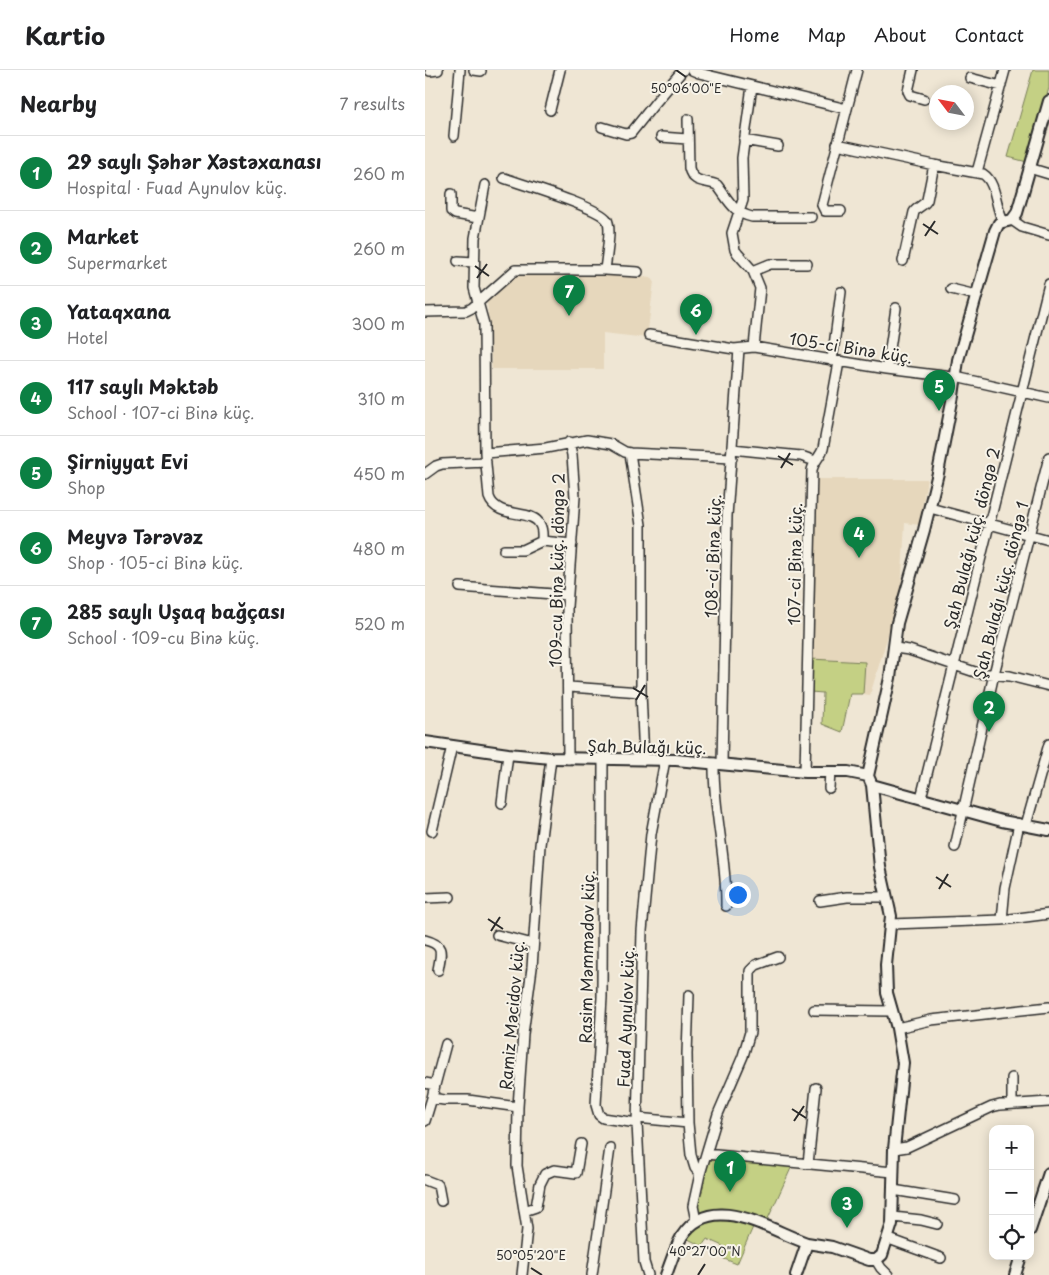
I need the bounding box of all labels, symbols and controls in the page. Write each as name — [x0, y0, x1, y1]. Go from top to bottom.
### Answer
text: Kartio — [25, 17, 105, 53]
text: Home — [729, 21, 779, 48]
text: Map — [807, 21, 846, 48]
text: About — [874, 21, 926, 48]
text: Contact — [954, 21, 1024, 48]
text: 50°06'00"E — [651, 79, 721, 97]
north arrow — [929, 85, 974, 130]
text: Nearby — [20, 87, 97, 119]
text: 7 results — [340, 91, 405, 115]
text: 29 saylı Şəhər Xəstəxanası — [67, 147, 321, 175]
text: 1 — [32, 161, 40, 185]
text: 260 m — [353, 161, 405, 185]
text: Hospital · Fuad Aynulov küç. — [67, 175, 287, 199]
text: Market — [67, 222, 139, 250]
text: 2 — [30, 236, 42, 260]
text: 260 m — [353, 236, 405, 260]
text: Supermarket — [67, 250, 167, 274]
pin: 7 — [553, 275, 585, 316]
pin: 6 — [680, 294, 712, 335]
text: Yataqxana — [67, 297, 171, 325]
text: 3 — [31, 311, 41, 335]
text: 300 m — [351, 311, 405, 335]
text: Hotel — [67, 325, 108, 349]
street label: 105-ci Binə küç. — [788, 325, 914, 369]
pin: 5 — [923, 370, 955, 411]
text: 117 saylı Məktəb — [67, 372, 218, 400]
text: 4 — [31, 386, 41, 410]
text: 310 m — [357, 386, 405, 410]
text: School · 107-ci Binə küç. — [67, 400, 255, 424]
street label: Şah Bulağı küç. döngə 2 — [937, 445, 1005, 631]
text: Şirniyyat Evi — [67, 447, 188, 475]
text: 5 — [31, 461, 41, 485]
text: 450 m — [353, 461, 405, 485]
street label: 109-cu Binə küç. döngə 2 — [542, 472, 570, 668]
text: Shop — [67, 475, 105, 499]
street label: 108-ci Binə küç. — [698, 494, 726, 618]
street label: Şah Bulağı küç. döngə 1 — [966, 499, 1034, 681]
street label: 107-ci Binə küç. — [781, 502, 807, 626]
pin: 4 — [843, 517, 875, 558]
text: Meyvə Tərəvəz — [67, 522, 203, 550]
text: 6 — [30, 536, 42, 560]
text: 480 m — [353, 536, 405, 560]
text: Shop · 105-ci Binə küç. — [67, 550, 243, 574]
text: 285 saylı Uşaq bağçası — [67, 597, 285, 625]
text: 7 — [31, 611, 41, 635]
text: 520 m — [354, 611, 405, 635]
text: School · 109-cu Binə küç. — [67, 625, 259, 649]
pin: 2 — [973, 691, 1005, 732]
street label: Şah Bulağı küç. — [587, 733, 707, 759]
street label: Rasim Məmmədov küç. — [572, 870, 600, 1044]
your location — [725, 882, 751, 908]
street label: Ramiz Məcidov küç. — [492, 939, 530, 1091]
street label: Fuad Aynulov küç. — [611, 946, 639, 1088]
map controls — [989, 1125, 1034, 1260]
button: + — [989, 1125, 1034, 1170]
pin: 1 — [714, 1151, 746, 1192]
button: − — [989, 1170, 1034, 1215]
pin: 3 — [831, 1187, 863, 1228]
button: locate — [989, 1215, 1034, 1260]
text: 40°27'00"N — [669, 1242, 741, 1260]
text: 50°05'20"E — [496, 1246, 566, 1264]

